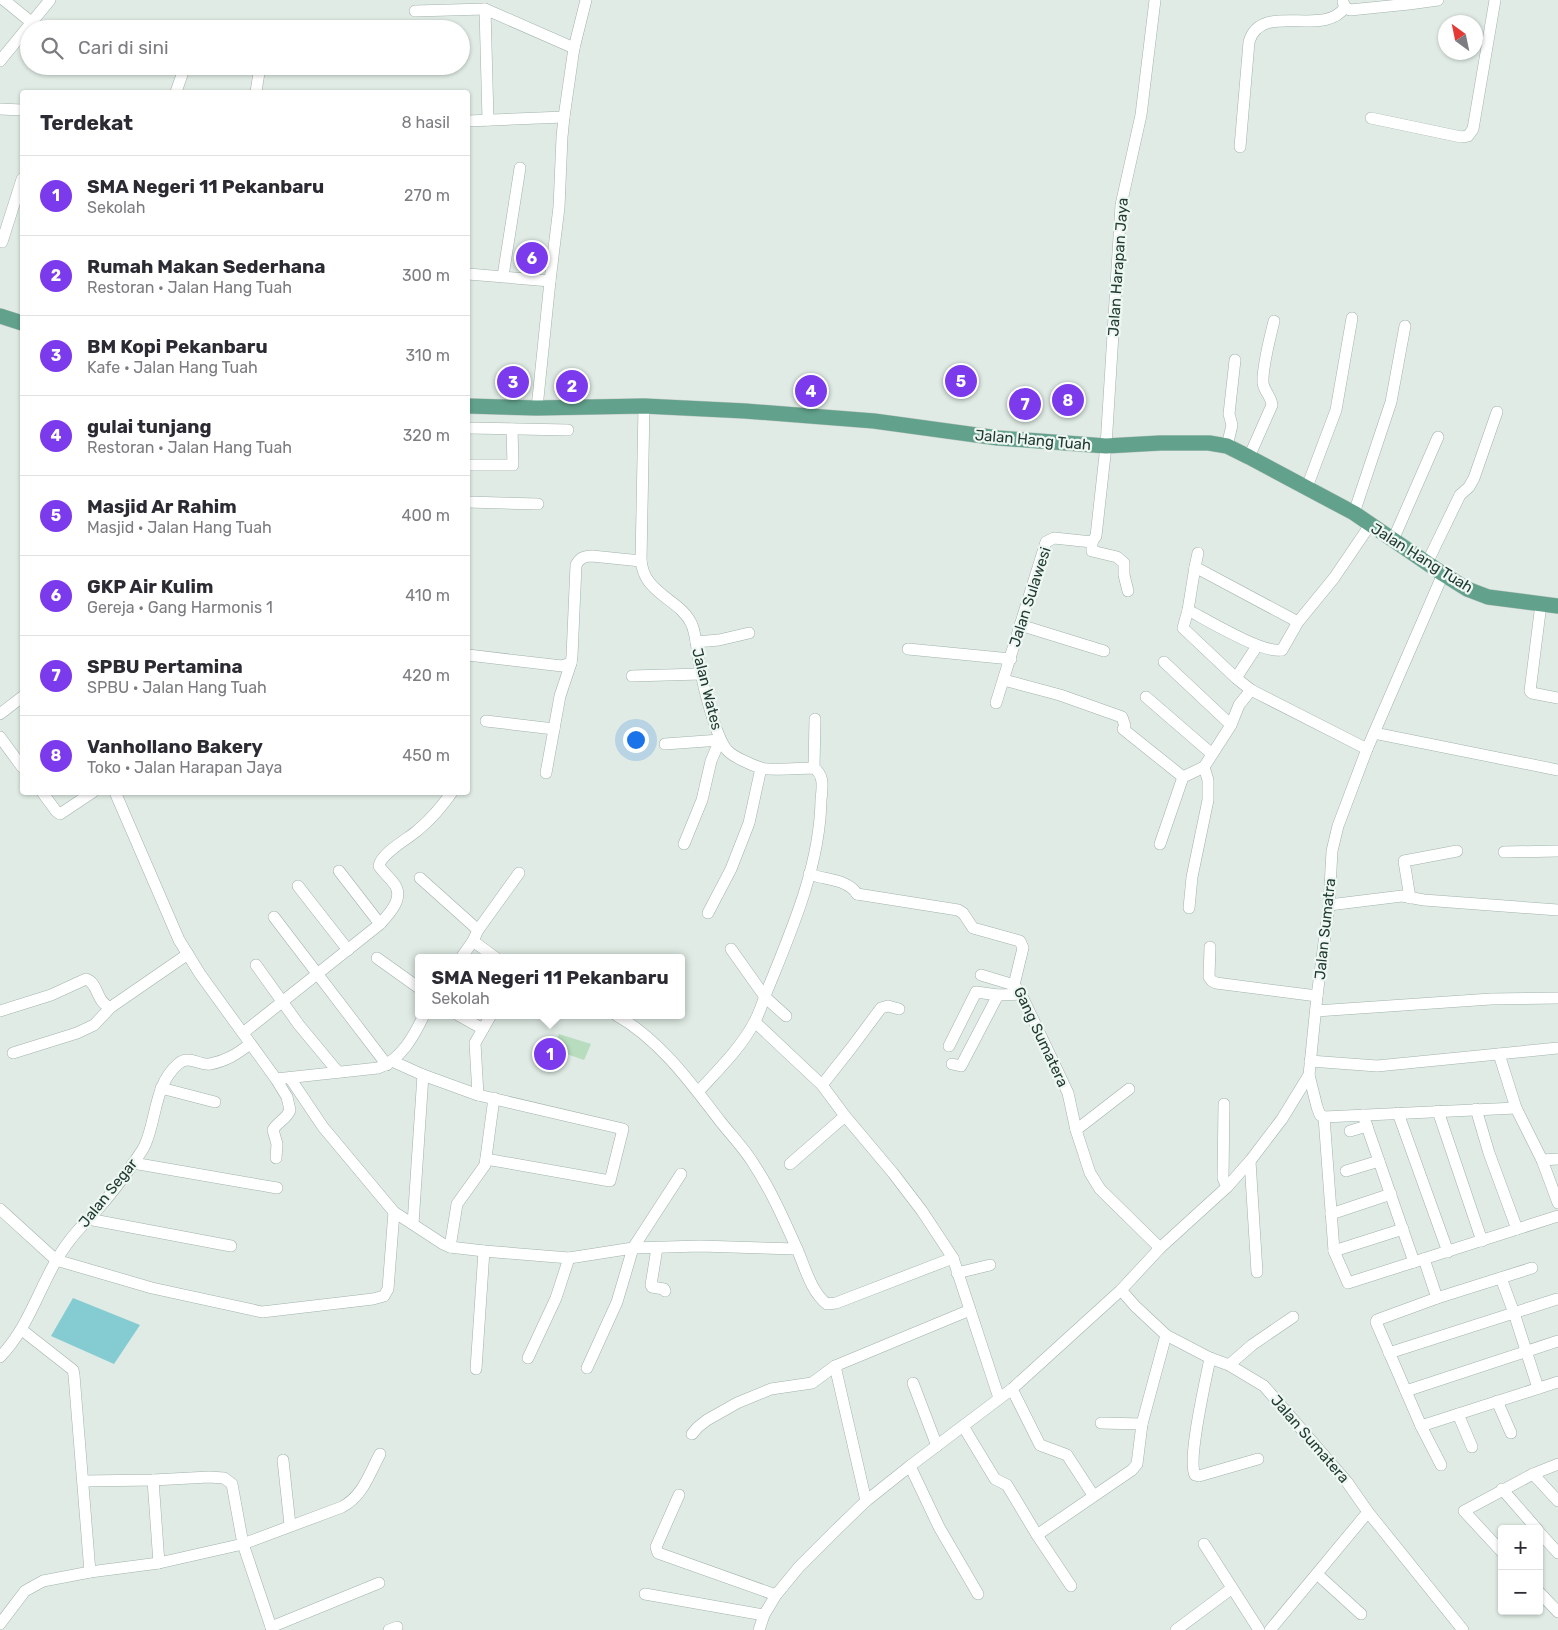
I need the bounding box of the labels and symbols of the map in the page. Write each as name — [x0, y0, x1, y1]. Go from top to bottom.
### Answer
north arrow — [1438, 15, 1483, 60]
street label: Jalan Harapan Jaya — [1104, 197, 1132, 337]
pin: 6 — [516, 239, 548, 277]
pin: 5 — [945, 362, 977, 400]
pin: 3 — [497, 363, 529, 401]
pin: 2 — [556, 367, 588, 405]
pin: 4 — [795, 372, 827, 410]
pin: 8 — [1052, 381, 1084, 419]
pin: 7 — [1009, 385, 1041, 423]
street label: Jalan Hang Tuah — [974, 426, 1092, 454]
street label: Jalan Hang Tuah — [1368, 519, 1476, 597]
street label: Jalan Sulawesi — [1005, 545, 1055, 649]
street label: Jalan Wates — [688, 646, 726, 732]
your location — [623, 727, 649, 753]
street label: Jalan Sumatra — [1311, 877, 1339, 981]
street label: Gang Sumatera — [1010, 984, 1072, 1090]
pin: 1 — [534, 1035, 566, 1073]
street label: Jalan Segar — [75, 1155, 141, 1231]
street label: Jalan Sumatera — [1267, 1391, 1353, 1487]

